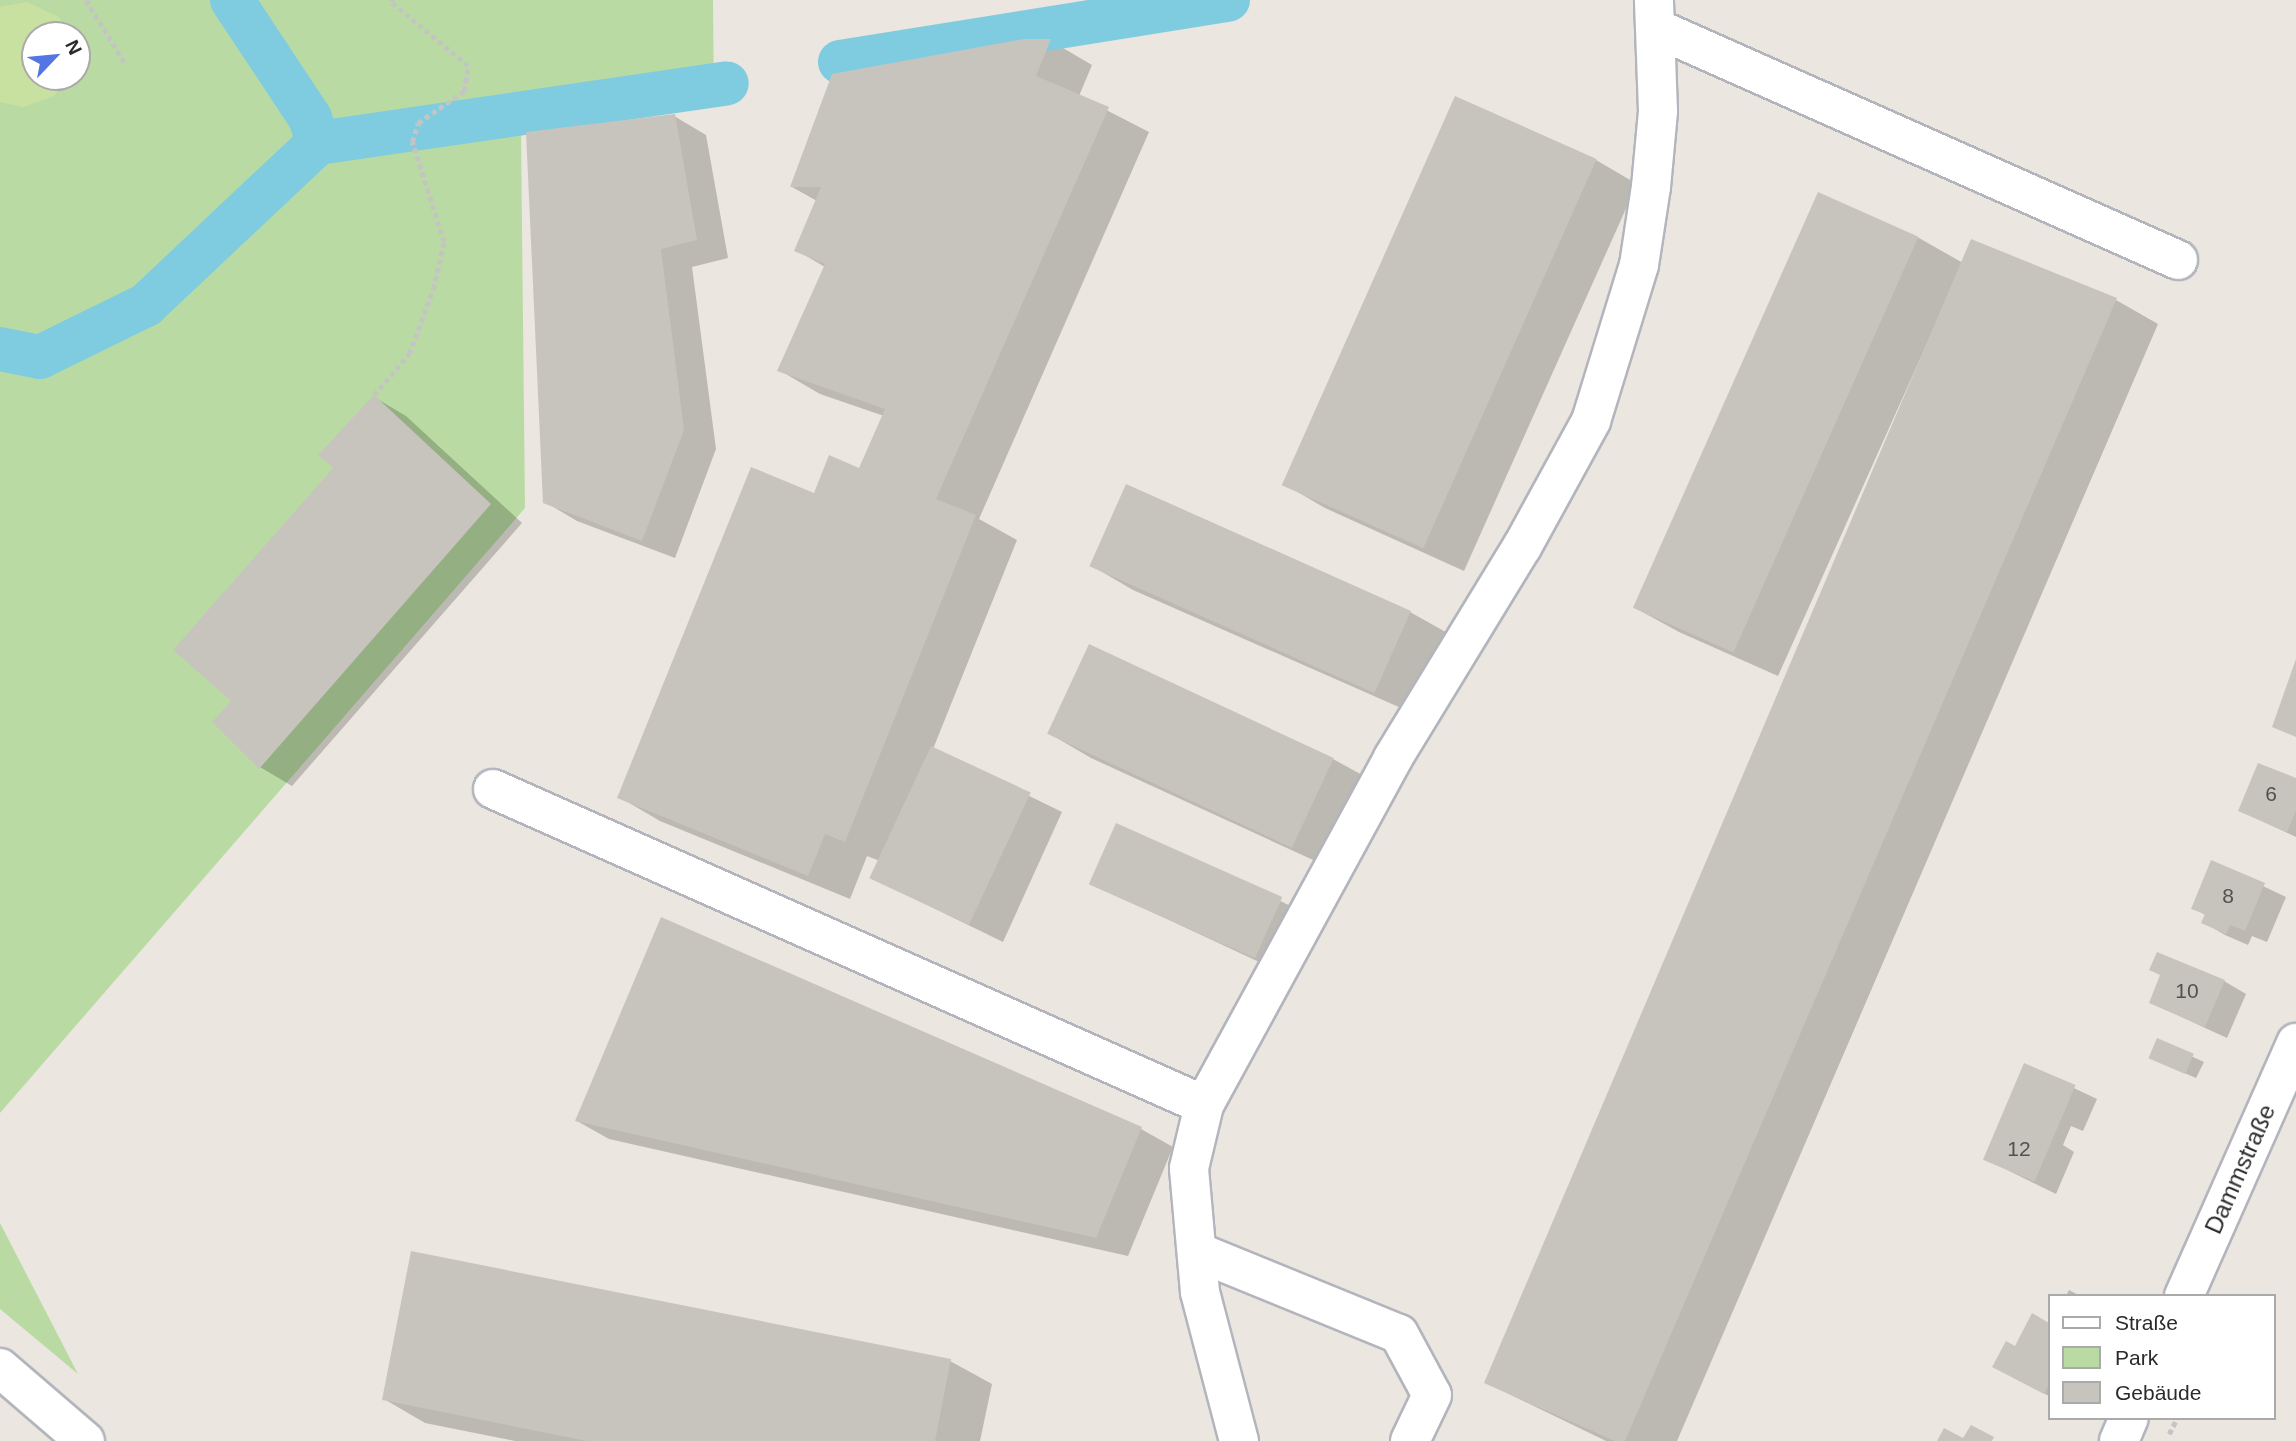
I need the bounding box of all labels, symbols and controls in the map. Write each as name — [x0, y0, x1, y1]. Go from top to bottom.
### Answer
north arrow — [21, 21, 91, 91]
text: N — [61, 37, 86, 58]
house number: 6 — [2265, 781, 2277, 807]
house number: 8 — [2222, 883, 2234, 909]
house number: 10 — [2175, 978, 2199, 1004]
street label: Dammstraße — [2199, 1100, 2281, 1238]
house number: 12 — [2007, 1136, 2031, 1162]
legend — [2048, 1294, 2275, 1420]
text: Straße — [2115, 1311, 2178, 1334]
text: Park — [2115, 1346, 2158, 1369]
text: Gebäude — [2115, 1381, 2201, 1404]

